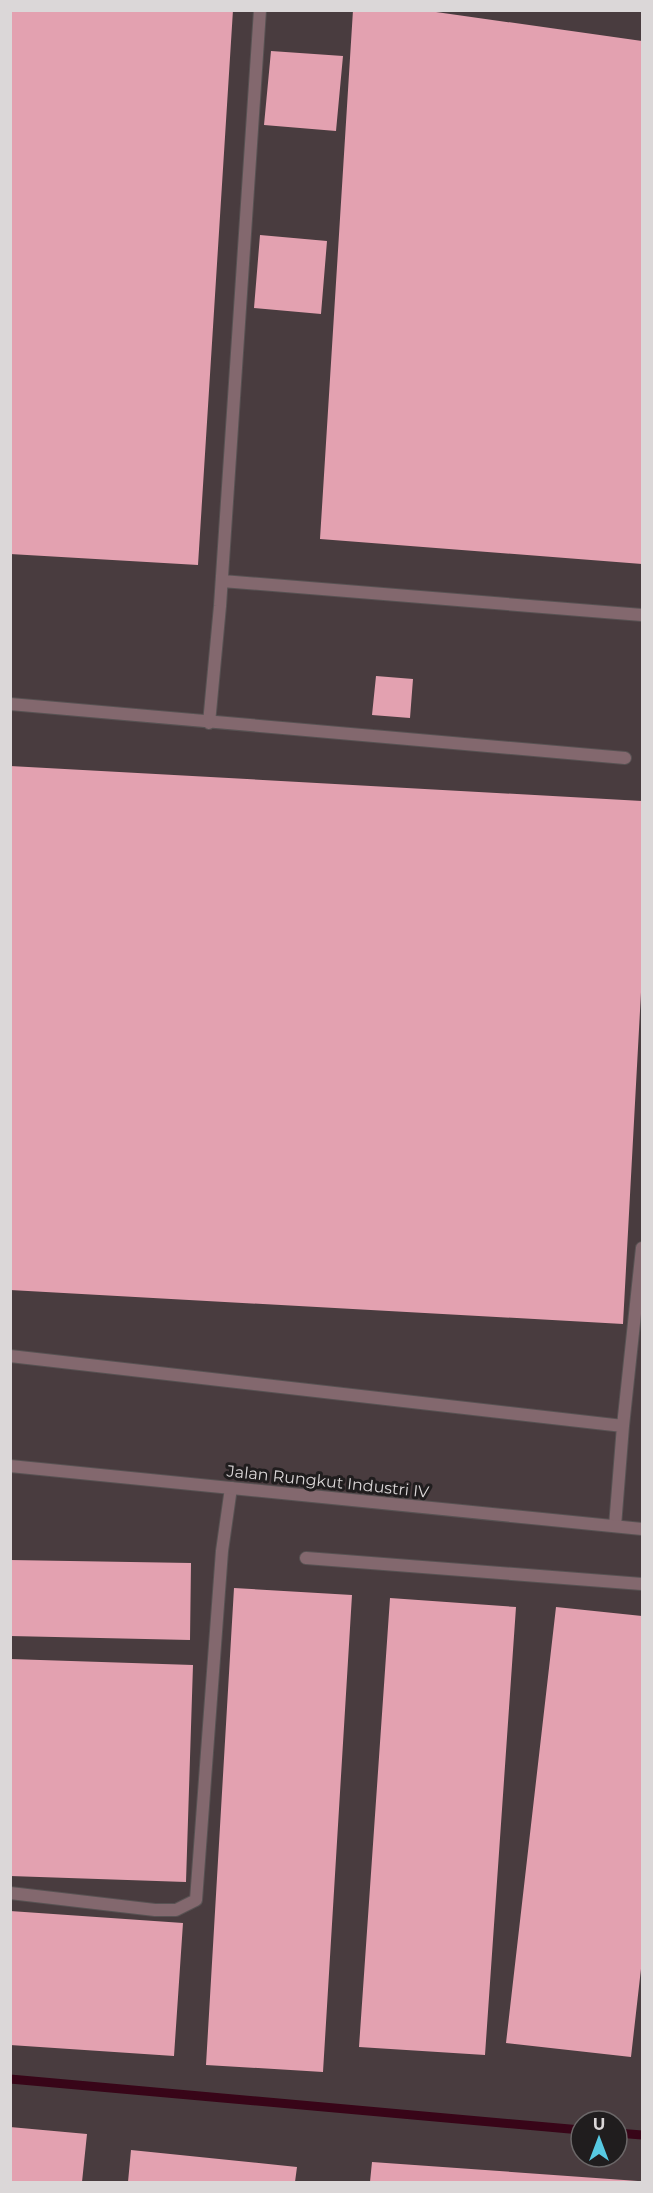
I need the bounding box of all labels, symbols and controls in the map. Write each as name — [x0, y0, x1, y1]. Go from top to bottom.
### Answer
street label: Jalan Rungkut Industri IV — [225, 1461, 431, 1502]
north arrow — [569, 2109, 629, 2169]
text: U — [593, 2115, 605, 2134]

